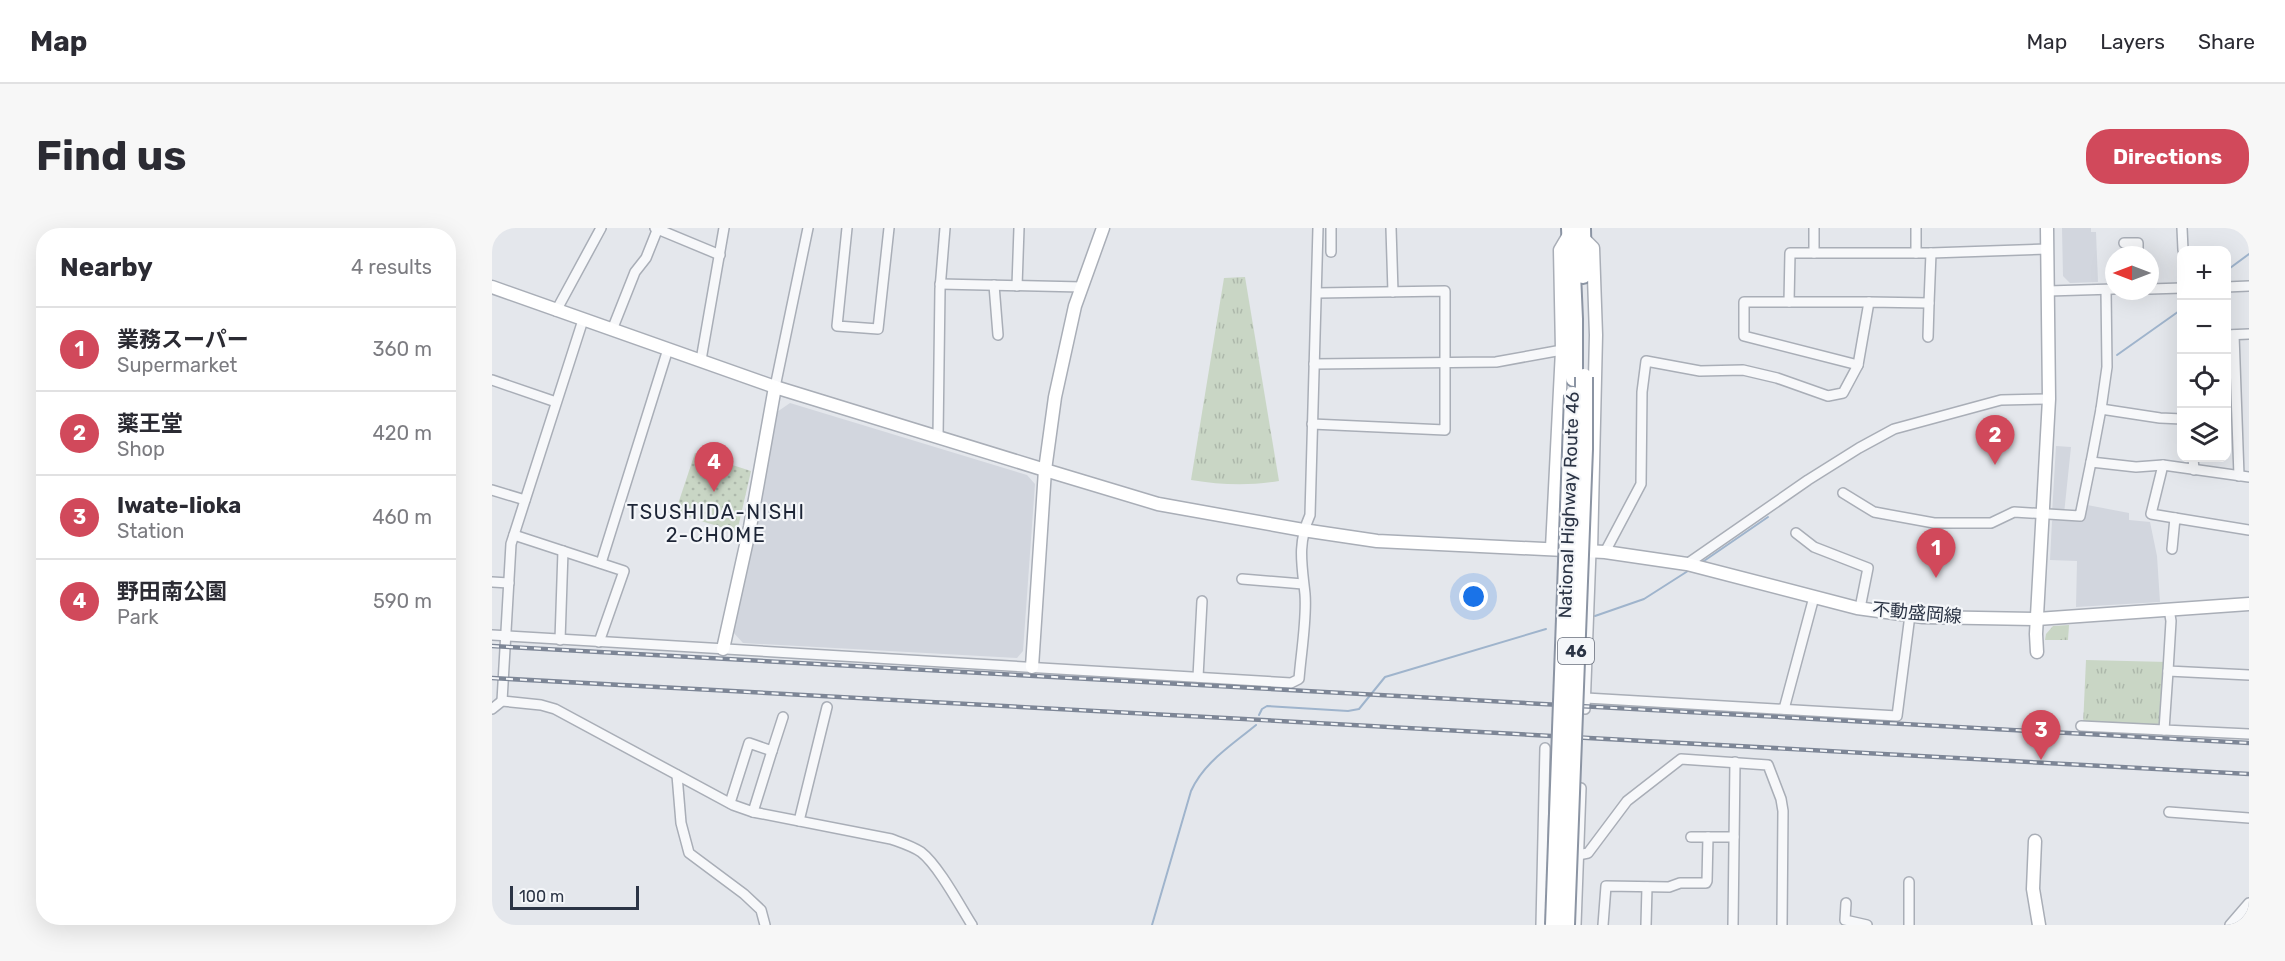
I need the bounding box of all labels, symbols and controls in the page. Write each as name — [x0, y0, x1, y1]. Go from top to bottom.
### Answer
text: Map — [30, 25, 87, 58]
text: Map — [2026, 29, 2067, 54]
text: Layers — [2100, 29, 2165, 54]
text: Share — [2198, 29, 2255, 54]
button: Directions — [2086, 129, 2249, 184]
text: Find us — [36, 131, 187, 181]
north arrow — [2105, 246, 2159, 300]
map controls — [2177, 246, 2231, 462]
button: + — [2177, 246, 2231, 300]
text: Nearby — [60, 252, 153, 283]
text: 4 results — [351, 255, 432, 279]
button: − — [2177, 300, 2231, 354]
text: 業務スーパー — [117, 326, 249, 353]
text: 1 — [75, 337, 84, 361]
text: 360 m — [373, 337, 432, 361]
text: Supermarket — [117, 353, 237, 377]
button: locate — [2177, 354, 2231, 408]
street label: National Highway Route 46 — [1554, 391, 1584, 619]
button: layers — [2177, 408, 2231, 462]
text: 薬王堂 — [117, 410, 183, 437]
pin: 2 — [1976, 416, 2014, 465]
text: 2 — [73, 421, 86, 445]
text: 420 m — [372, 421, 432, 445]
text: Shop — [117, 437, 165, 461]
pin: 4 — [694, 442, 734, 492]
text: Iwate-Iioka — [117, 492, 241, 519]
district label: TSUSHIDA-NISHI 2-CHOME — [627, 500, 805, 547]
text: 3 — [73, 505, 86, 529]
text: 460 m — [372, 505, 432, 529]
text: Station — [117, 519, 184, 543]
pin: 1 — [1916, 528, 1956, 578]
text: 野田南公園 — [117, 578, 227, 605]
your location — [1459, 582, 1488, 611]
text: 4 — [73, 589, 86, 613]
text: 590 m — [373, 589, 432, 613]
street label: 不動盛岡線 — [1871, 598, 1963, 628]
text: Park — [117, 605, 159, 629]
road number: 46 — [1558, 638, 1594, 664]
pin: 3 — [2022, 710, 2060, 760]
scale bar — [510, 883, 639, 910]
text: 100 m — [519, 887, 564, 906]

